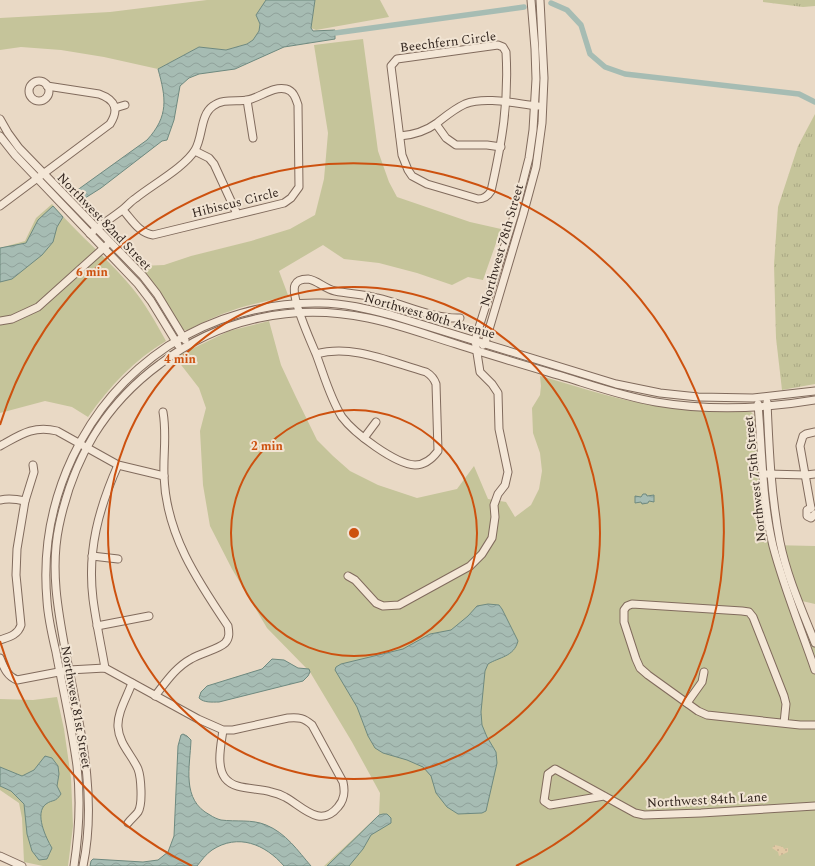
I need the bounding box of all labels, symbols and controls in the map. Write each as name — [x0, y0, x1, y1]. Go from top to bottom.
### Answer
street label: Beechfern Circle — [399, 26, 497, 58]
street label: Northwest 82nd Street — [52, 168, 157, 275]
street label: Northwest 78th Street — [475, 181, 529, 309]
street label: Hibiscus Circle — [190, 183, 281, 223]
text: 6 min — [76, 263, 109, 282]
street label: Northwest 80th Avenue — [362, 288, 498, 344]
text: 4 min — [164, 350, 197, 369]
street label: Northwest 75th Street — [738, 415, 772, 543]
text: 2 min — [251, 437, 284, 456]
centre of rings — [347, 526, 361, 540]
street label: Northwest 81st Street — [55, 644, 97, 771]
street label: Northwest 84th Lane — [646, 787, 768, 813]

